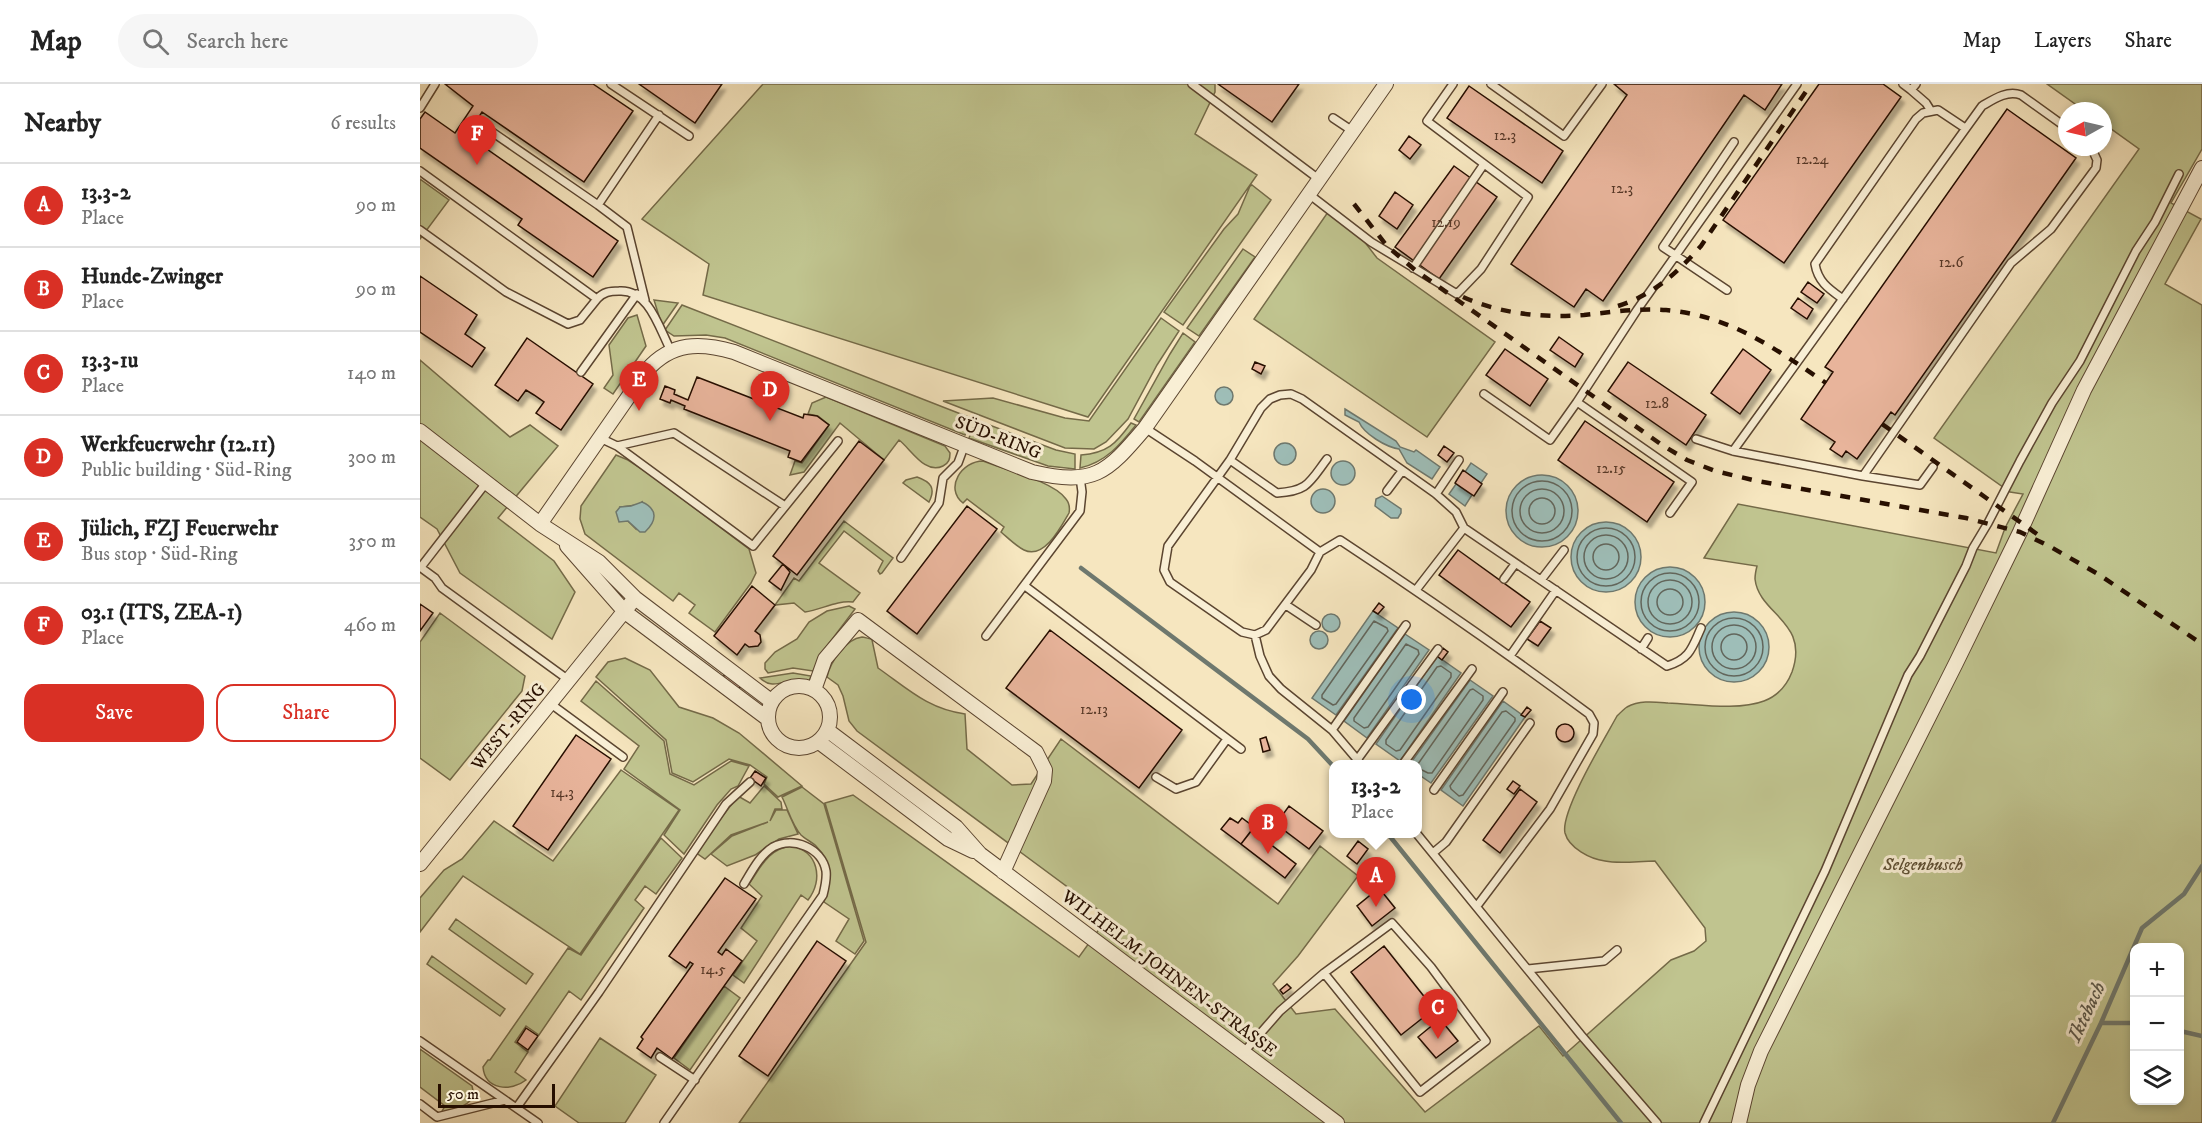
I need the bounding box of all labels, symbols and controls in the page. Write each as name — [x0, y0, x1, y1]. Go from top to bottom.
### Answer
search box — [118, 14, 538, 68]
text: Map — [30, 24, 82, 59]
icon: search — [139, 25, 172, 58]
text: Search here — [187, 28, 288, 55]
text: Map — [1962, 28, 2001, 54]
text: Layers — [2034, 28, 2092, 54]
text: Share — [2125, 28, 2172, 54]
north arrow — [2058, 102, 2112, 156]
text: Nearby — [24, 107, 101, 140]
text: 6 results — [330, 111, 396, 136]
pin: F — [458, 116, 496, 165]
house number: 12.3 — [1494, 126, 1516, 145]
house number: 12.24 — [1796, 150, 1829, 169]
text: 13.3-2 — [81, 179, 130, 206]
house number: 12.3 — [1611, 179, 1633, 198]
text: A — [37, 193, 50, 218]
text: 90 m — [356, 193, 396, 218]
text: Place — [81, 206, 124, 231]
house number: 12.19 — [1431, 213, 1461, 232]
house number: 12.6 — [1939, 253, 1964, 272]
text: Hunde-Zwinger — [81, 263, 223, 290]
text: B — [37, 277, 50, 302]
text: 90 m — [356, 277, 396, 302]
text: Place — [81, 290, 124, 315]
text: 13.3-1u — [81, 347, 138, 374]
text: C — [37, 361, 50, 386]
text: 140 m — [347, 361, 396, 386]
pin: E — [620, 362, 658, 411]
pin: D — [750, 372, 790, 421]
text: Place — [81, 374, 124, 399]
house number: 12.8 — [1645, 394, 1669, 413]
street label: SÜD-RING — [952, 411, 1045, 465]
text: Werkfeuerwehr (12.11) — [81, 431, 275, 458]
text: D — [36, 445, 51, 470]
text: 300 m — [348, 445, 396, 470]
text: Public building · Süd-Ring — [81, 458, 291, 483]
house number: 12.15 — [1596, 459, 1626, 478]
text: Jülich, FZJ Feuerwehr — [81, 515, 278, 542]
text: E — [36, 529, 51, 554]
text: 350 m — [349, 529, 396, 554]
text: Bus stop · Süd-Ring — [81, 542, 237, 567]
text: 03.1 (ITS, ZEA-1) — [81, 599, 242, 626]
text: F — [37, 613, 50, 638]
text: 460 m — [344, 613, 396, 638]
text: Place — [81, 626, 124, 651]
street label: WEST-RING — [466, 679, 551, 776]
button: Save — [24, 684, 204, 742]
button: Share — [216, 684, 396, 742]
your location — [1397, 685, 1426, 714]
house number: 12.13 — [1080, 700, 1108, 719]
popup — [1329, 760, 1422, 838]
text: 13.3-2 — [1351, 773, 1400, 800]
house number: 14.3 — [550, 783, 574, 802]
text: Place — [1351, 800, 1394, 825]
pin: B — [1248, 804, 1288, 854]
park label: Selgenbusch — [1882, 854, 1963, 876]
pin: A — [1356, 858, 1396, 907]
street label: WILHELM-JOHNEN-STRASSE — [1056, 885, 1281, 1062]
map controls — [2130, 943, 2184, 1105]
button: + — [2130, 943, 2184, 997]
house number: 14.5 — [700, 960, 726, 979]
water label: Iktebach — [2062, 978, 2112, 1048]
pin: C — [1418, 990, 1458, 1039]
button: − — [2130, 997, 2184, 1051]
button: layers — [2130, 1051, 2184, 1105]
scale bar — [438, 1081, 555, 1108]
text: 50 m — [447, 1084, 479, 1104]

